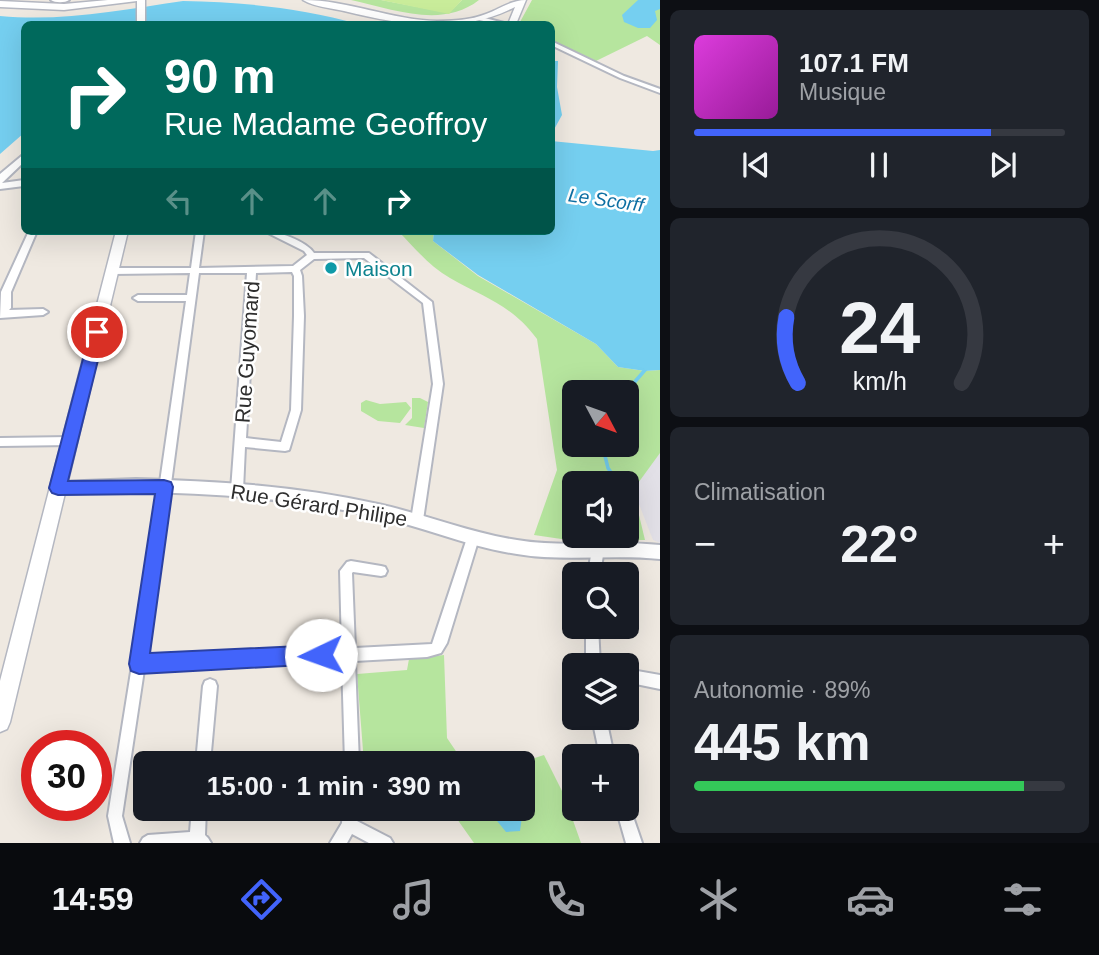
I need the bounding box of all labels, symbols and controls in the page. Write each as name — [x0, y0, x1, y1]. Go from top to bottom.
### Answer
text: 107.1 FM — [799, 48, 909, 78]
icon: right — [49, 49, 140, 140]
text: 90 m — [164, 49, 276, 103]
text: Musique — [799, 79, 886, 105]
text: Rue Madame Geoffroy — [164, 106, 487, 142]
icon: previous — [737, 146, 775, 184]
icon: pause — [860, 146, 898, 184]
icon: next — [984, 146, 1022, 184]
icon: left — [160, 182, 198, 220]
icon: ahead — [233, 182, 271, 220]
icon: ahead — [306, 182, 344, 220]
icon: right — [379, 182, 417, 220]
water label: Le Scorff — [567, 184, 647, 216]
place label: Maison — [345, 257, 413, 280]
marker: Maison — [323, 260, 339, 276]
street label: Rue Guyomard — [231, 280, 263, 424]
text: 24 — [839, 288, 920, 369]
pin — [67, 302, 127, 362]
icon: arrive — [78, 313, 116, 351]
text: km/h — [852, 367, 907, 395]
north arrow — [562, 380, 639, 457]
map controls — [562, 380, 639, 821]
button: sound — [562, 471, 639, 548]
text: Climatisation — [694, 479, 826, 505]
street label: Rue Gérard Philipe — [229, 480, 409, 530]
text: 22° — [840, 515, 919, 573]
text: − — [694, 523, 716, 565]
text: + — [1043, 523, 1065, 565]
button: search — [562, 562, 639, 639]
position arrow — [284, 618, 358, 692]
button: layers — [562, 653, 639, 730]
text: Autonomie · 89% — [694, 677, 870, 703]
text: 445 km — [694, 713, 870, 771]
speed limit sign: 30 — [21, 730, 112, 821]
button: + — [562, 744, 639, 821]
text: 15:00 · 1 min · 390 m — [207, 771, 461, 801]
icon: directions — [237, 875, 286, 924]
icon: music — [389, 875, 438, 924]
icon: phone — [541, 875, 590, 924]
icon: climate — [694, 875, 743, 924]
icon: car — [846, 875, 895, 924]
icon: filters — [998, 875, 1047, 924]
text: 14:59 — [52, 881, 133, 917]

